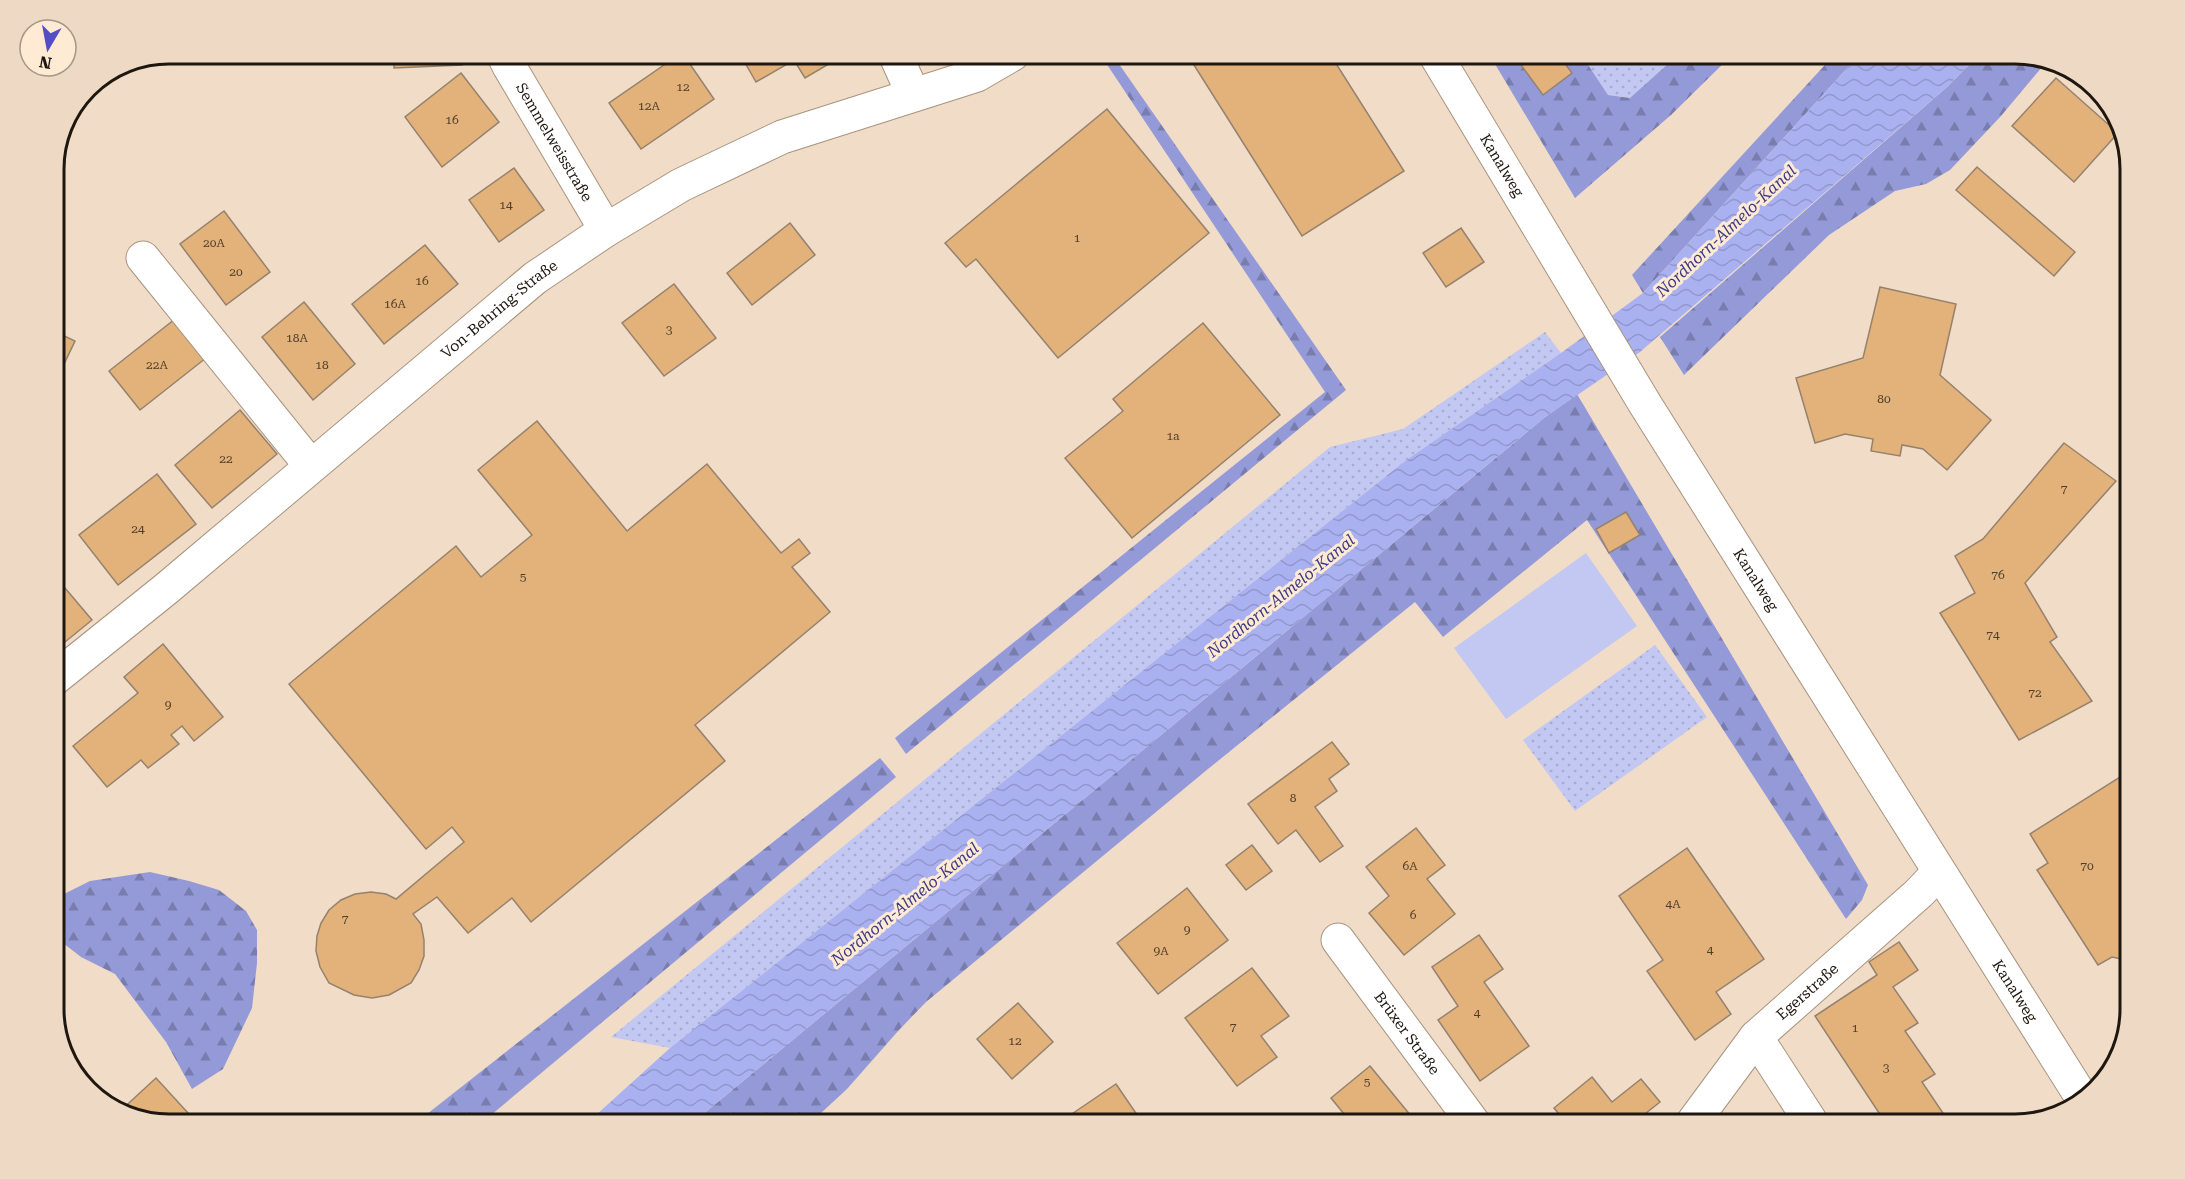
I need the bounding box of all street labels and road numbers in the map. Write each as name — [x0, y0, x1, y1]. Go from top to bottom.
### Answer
street label: Semmelweisstraße — [512, 80, 596, 205]
street label: Kanalweg — [1476, 131, 1528, 201]
street label: Von-Behring-Straße — [437, 256, 561, 362]
street label: Kanalweg — [1729, 545, 1782, 615]
street label: Kanalweg — [1988, 957, 2041, 1026]
street label: Egerstraße — [1773, 959, 1842, 1024]
street label: Brüxer Straße — [1370, 988, 1444, 1078]

